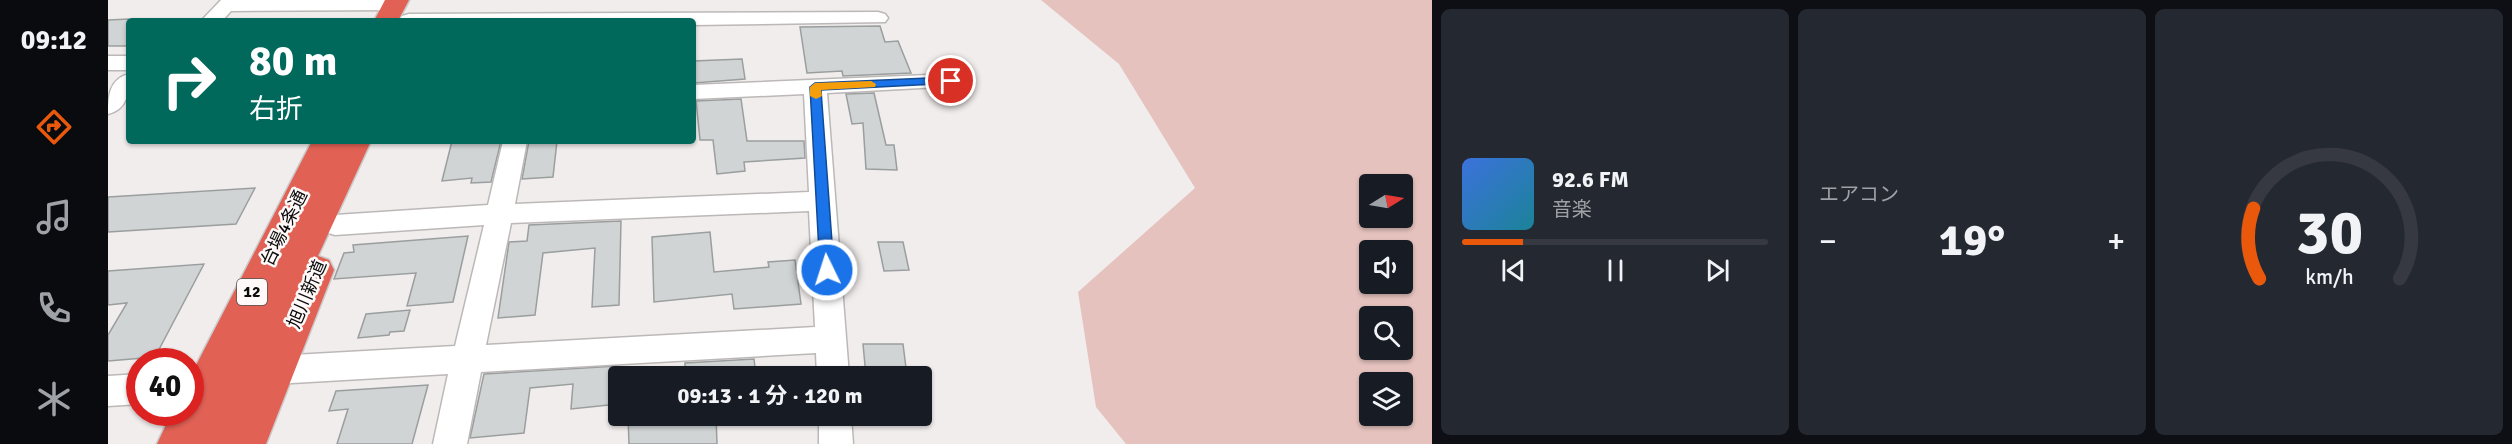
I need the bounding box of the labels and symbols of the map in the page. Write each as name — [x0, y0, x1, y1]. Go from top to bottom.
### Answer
pin — [925, 55, 976, 106]
north arrow — [1359, 174, 1413, 228]
street label: 台場4条通 — [256, 186, 312, 270]
position arrow — [795, 238, 859, 302]
street label: 旭川新道 — [283, 257, 331, 331]
road number: 12 — [237, 279, 267, 305]
speed limit sign: 40 — [126, 348, 204, 426]

